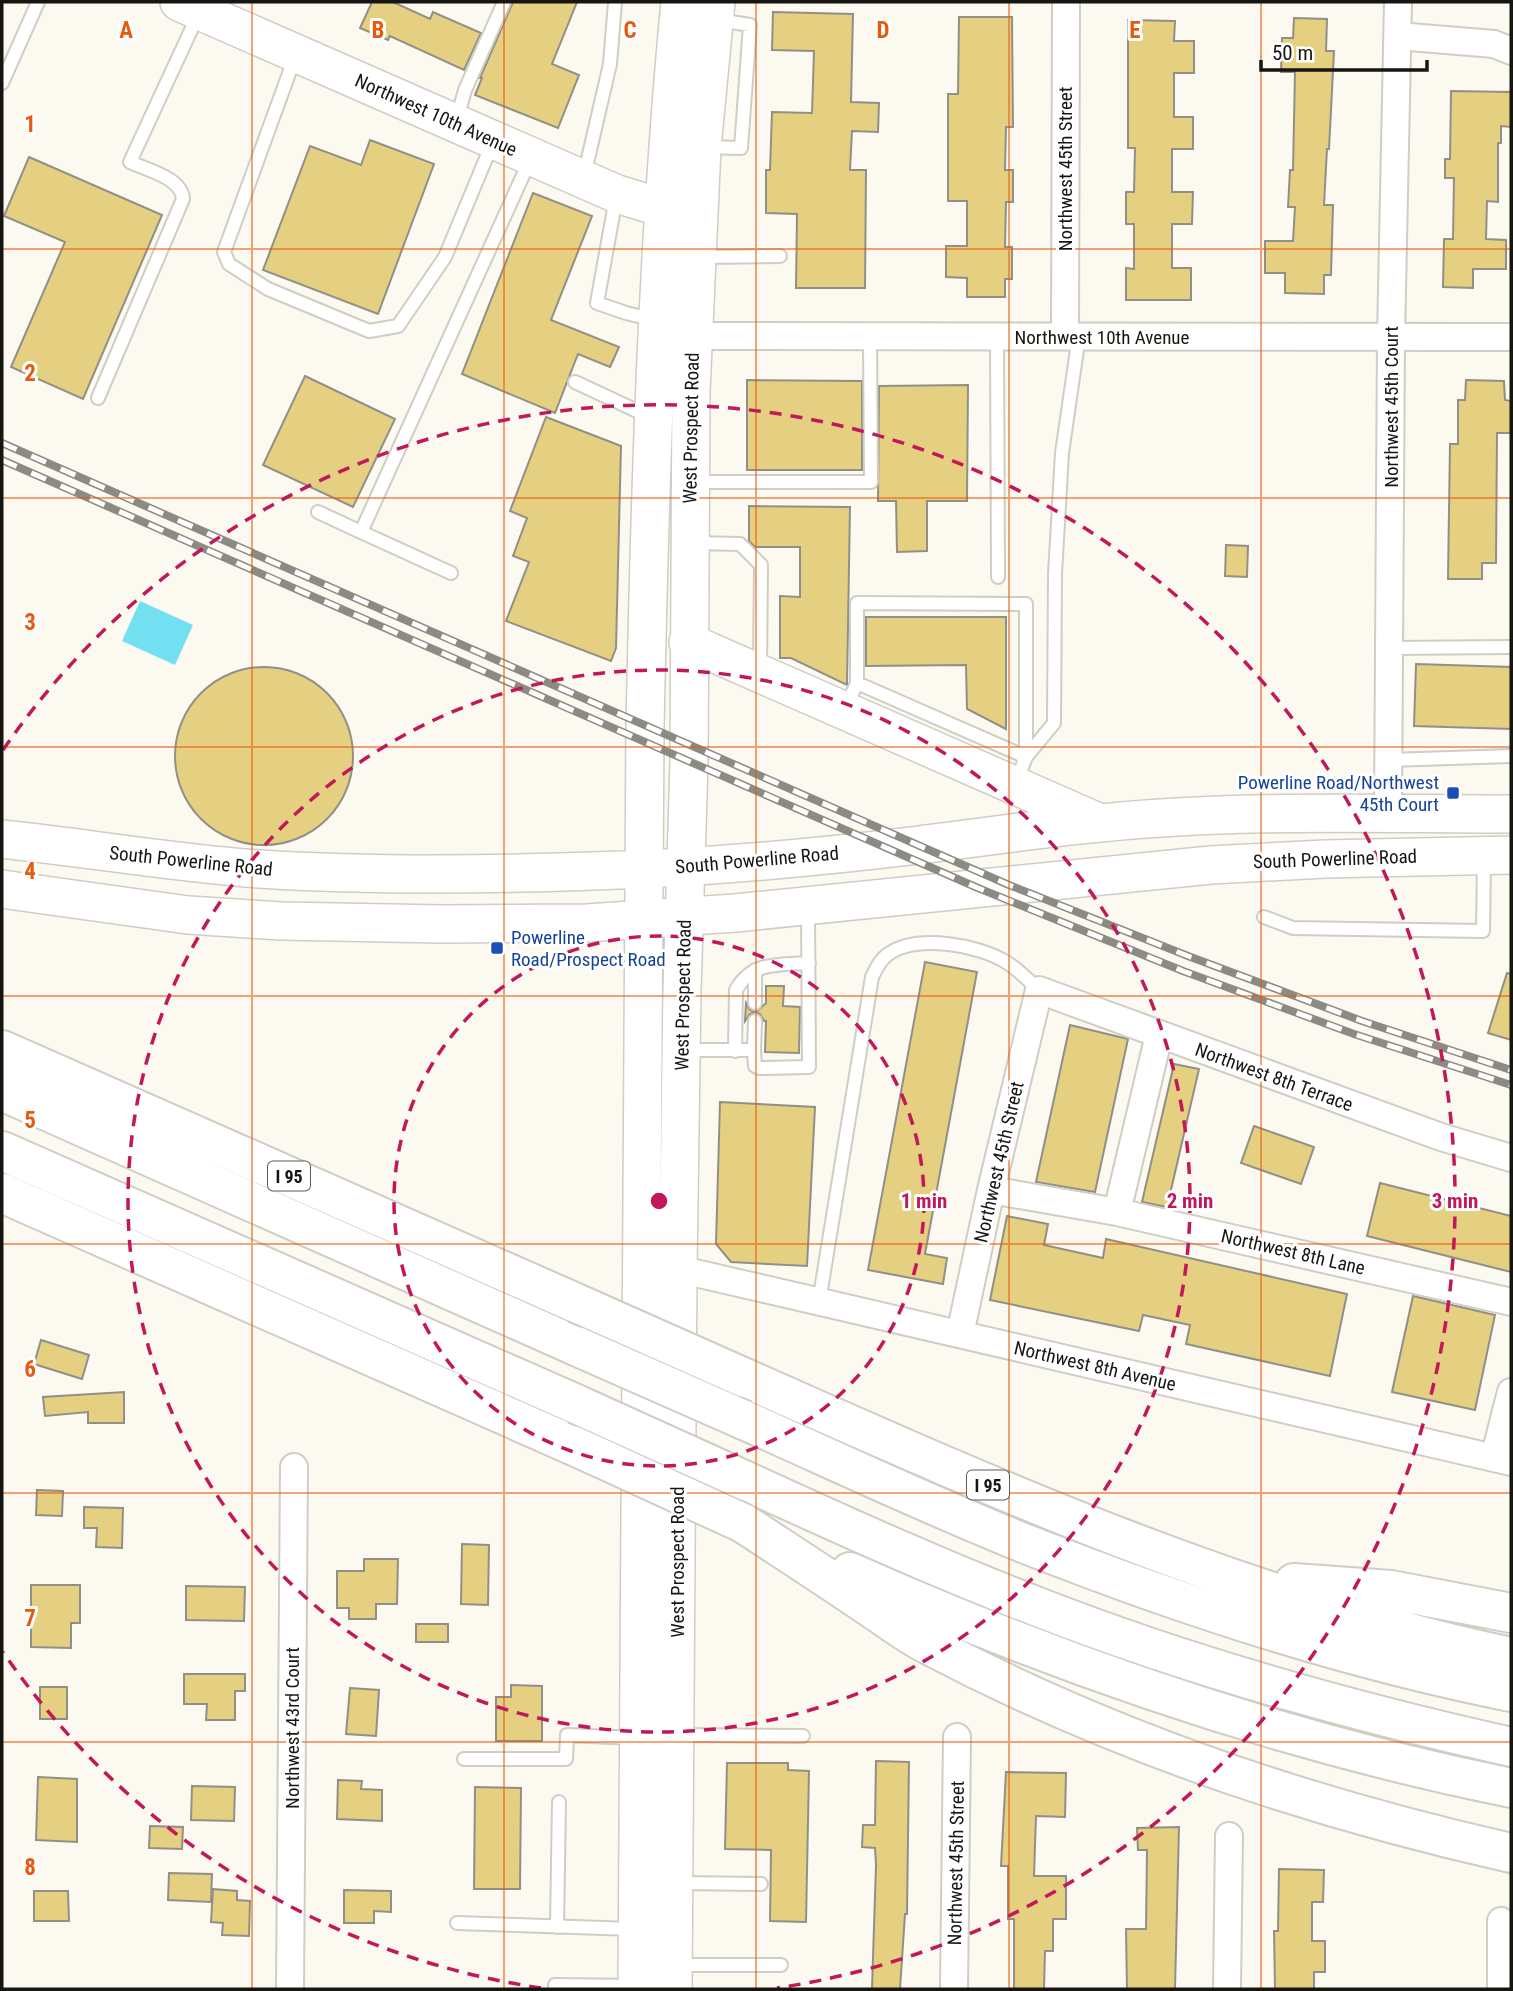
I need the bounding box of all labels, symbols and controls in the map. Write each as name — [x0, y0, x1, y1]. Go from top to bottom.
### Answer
text: A — [119, 17, 133, 44]
text: B — [372, 17, 384, 44]
text: C — [623, 17, 637, 44]
text: D — [877, 17, 890, 44]
text: E — [1129, 17, 1141, 44]
scale bar — [1261, 28, 1427, 72]
text: 50 m — [1272, 41, 1313, 65]
street label: Northwest 10th Avenue — [351, 69, 521, 161]
street label: Northwest 45th Street — [1054, 87, 1077, 251]
text: 1 — [24, 111, 36, 138]
street label: Northwest 10th Avenue — [1015, 326, 1190, 349]
street label: Northwest 45th Court — [1380, 326, 1403, 488]
street label: West Prospect Road — [678, 352, 704, 504]
text: 2 — [24, 360, 36, 387]
text: 3 — [24, 609, 36, 636]
place label: Powerline Road/Northwest 45th Court — [1238, 771, 1439, 816]
marker: Powerline Road/Northwest 45th Court — [1445, 785, 1461, 801]
street label: South Powerline Road — [108, 841, 274, 881]
street label: South Powerline Road — [674, 841, 840, 879]
street label: South Powerline Road — [1253, 845, 1417, 873]
text: 4 — [24, 858, 36, 885]
street label: West Prospect Road — [670, 919, 696, 1071]
place label: Powerline Road/Prospect Road — [511, 926, 666, 971]
marker: Powerline Road/Prospect Road — [489, 940, 505, 956]
street label: Northwest 8th Terrace — [1192, 1038, 1356, 1116]
street label: Northwest 45th Street — [969, 1079, 1029, 1245]
text: 5 — [24, 1107, 36, 1134]
road number: I 95 — [268, 1162, 310, 1190]
centre of rings — [647, 1189, 671, 1213]
text: 1 min — [901, 1189, 947, 1213]
text: 2 min — [1167, 1189, 1213, 1213]
text: 3 min — [1432, 1189, 1478, 1213]
street label: Northwest 8th Lane — [1219, 1224, 1367, 1280]
street label: Northwest 8th Avenue — [1012, 1336, 1178, 1396]
text: 6 — [24, 1356, 36, 1383]
road number: I 95 — [967, 1470, 1009, 1500]
street label: West Prospect Road — [666, 1486, 689, 1638]
text: 7 — [24, 1605, 36, 1632]
street label: Northwest 43rd Court — [281, 1647, 304, 1809]
street label: Northwest 45th Street — [943, 1780, 969, 1946]
text: 8 — [24, 1854, 36, 1881]

